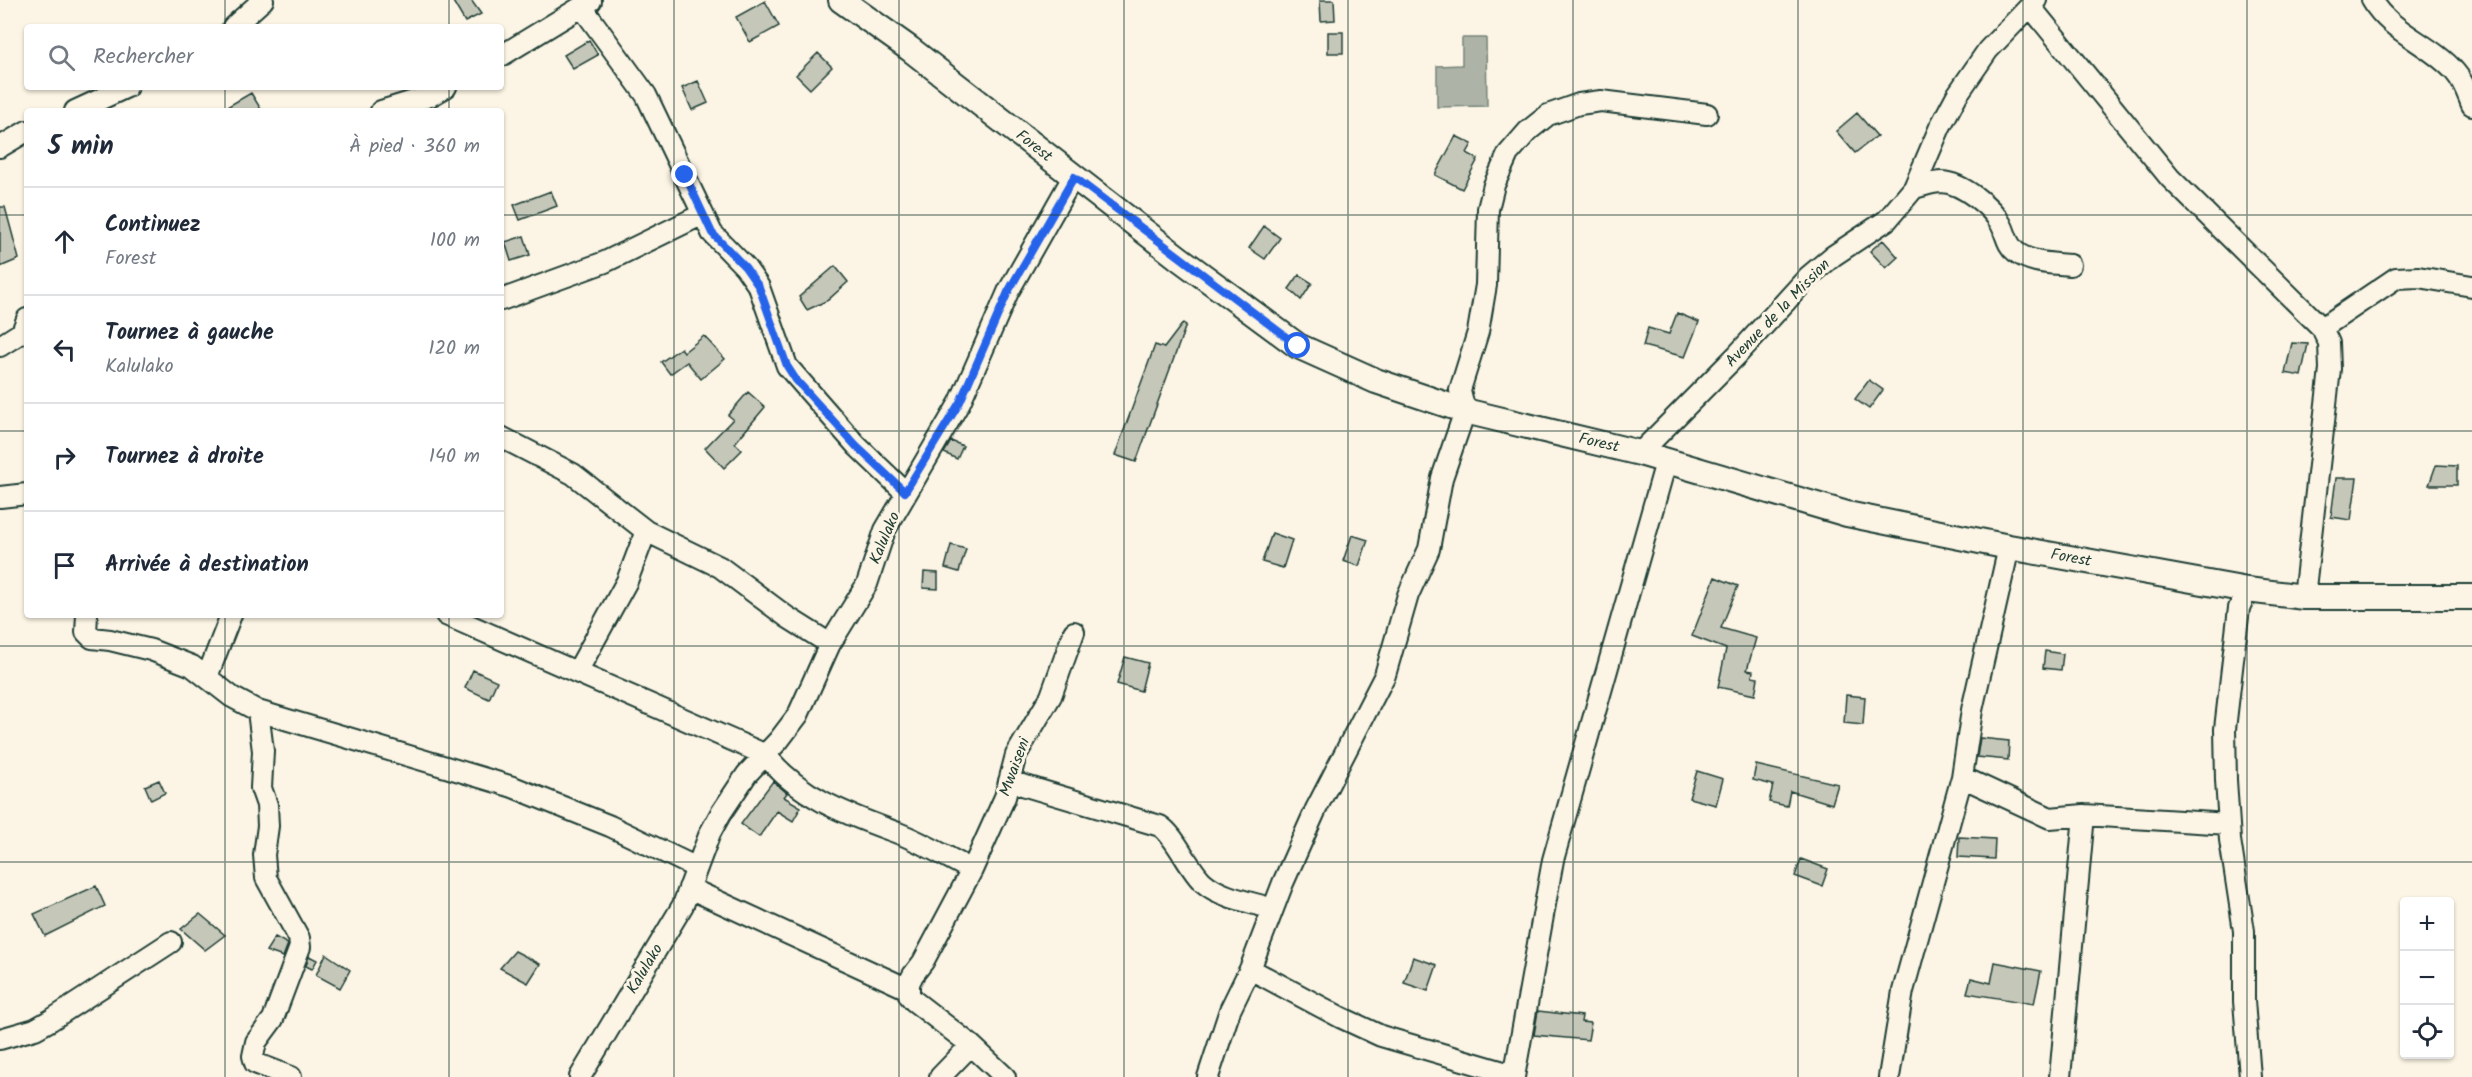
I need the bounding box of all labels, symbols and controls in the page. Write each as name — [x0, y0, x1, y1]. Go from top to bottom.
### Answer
search box — [24, 24, 504, 90]
text: Rechercher — [93, 40, 193, 75]
icon: search — [45, 41, 78, 74]
street label: Forest — [1010, 123, 1059, 169]
text: 5 min — [48, 126, 114, 168]
text: À pied · 360 m — [349, 131, 480, 163]
route end — [671, 161, 697, 187]
text: Continuez — [105, 208, 201, 243]
icon: ahead — [48, 225, 81, 258]
text: 100 m — [430, 225, 480, 257]
text: Forest — [105, 243, 156, 275]
street label: Avenue de la Mission — [1719, 253, 1837, 373]
text: Tournez à gauche — [105, 316, 274, 351]
route start — [1284, 332, 1310, 358]
icon: left — [48, 333, 81, 366]
text: 120 m — [428, 333, 480, 365]
text: Kalulako — [105, 351, 173, 383]
street label: Forest — [1576, 426, 1623, 460]
text: Tournez à droite — [105, 440, 264, 475]
icon: right — [48, 441, 81, 474]
text: 140 m — [429, 441, 480, 473]
street label: Kalulako — [863, 508, 907, 568]
street label: Forest — [2049, 542, 2094, 574]
text: Arrivée à destination — [105, 548, 309, 583]
icon: arrive — [48, 549, 81, 582]
street label: Mwaiseni — [993, 733, 1038, 800]
map controls — [2400, 897, 2454, 1059]
button: + — [2400, 897, 2454, 951]
street label: Kalulako — [620, 939, 670, 999]
button: − — [2400, 951, 2454, 1005]
button: locate — [2400, 1005, 2454, 1059]

